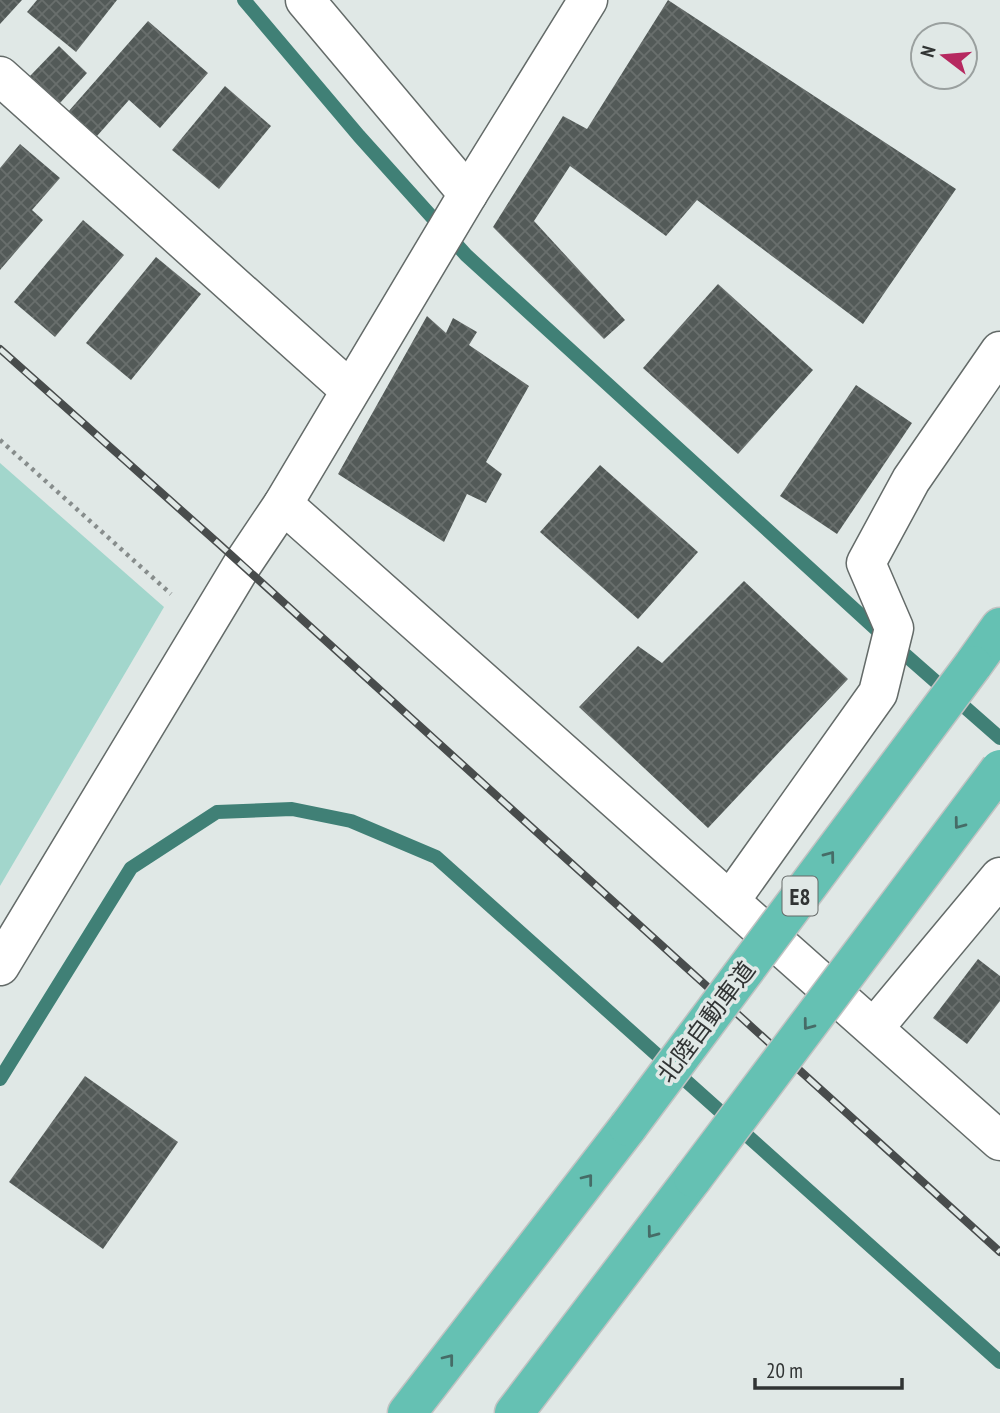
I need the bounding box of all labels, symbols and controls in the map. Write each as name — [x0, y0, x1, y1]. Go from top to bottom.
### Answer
north arrow — [909, 21, 979, 91]
text: N — [915, 43, 941, 60]
one-way arrow — [955, 816, 967, 829]
one-way arrow — [822, 852, 834, 864]
road number: E8 — [782, 876, 818, 916]
street label: 北陸自動車道 — [650, 955, 762, 1089]
one-way arrow — [804, 1018, 816, 1030]
one-way arrow — [579, 1174, 592, 1186]
one-way arrow — [647, 1225, 660, 1237]
scale bar — [755, 1346, 902, 1390]
one-way arrow — [440, 1354, 453, 1367]
text: 20 m — [766, 1357, 803, 1384]

